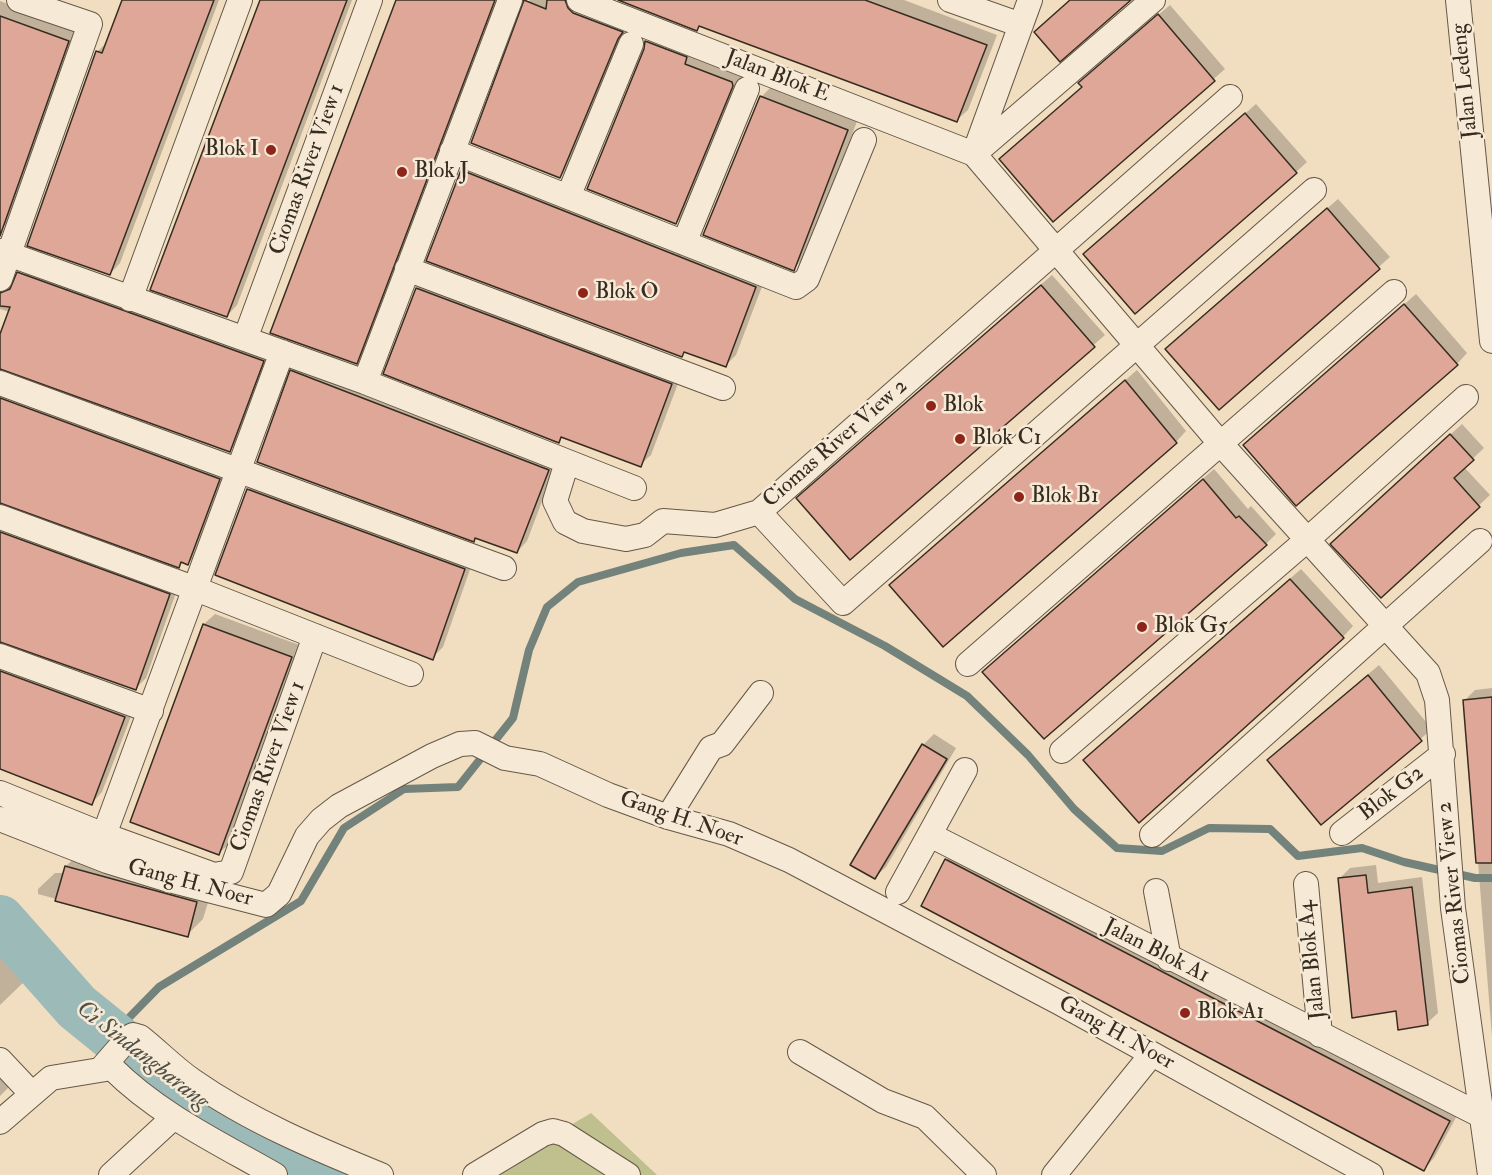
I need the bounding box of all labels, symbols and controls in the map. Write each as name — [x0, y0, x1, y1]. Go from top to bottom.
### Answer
street label: Jalan Ledeng — [1447, 22, 1485, 140]
street label: Jalan Blok E — [721, 45, 833, 109]
street label: Ciomas River View 1 — [265, 81, 351, 259]
place label: Blok I — [205, 137, 259, 163]
marker: Blok I — [264, 143, 278, 157]
place label: Blok J — [414, 159, 469, 185]
marker: Blok J — [395, 165, 409, 179]
place label: Blok O — [595, 280, 658, 306]
marker: Blok O — [576, 286, 590, 300]
street label: Ciomas River View 2 — [758, 374, 914, 514]
place label: Blok — [943, 393, 984, 419]
marker: Blok — [924, 399, 938, 413]
place label: Blok C1 — [972, 426, 1041, 452]
marker: Blok C1 — [953, 432, 967, 446]
place label: Blok B1 — [1031, 484, 1099, 510]
marker: Blok B1 — [1012, 490, 1026, 504]
place label: Blok G5 — [1154, 614, 1228, 640]
marker: Blok G5 — [1135, 620, 1149, 634]
street label: Ciomas River View 1 — [226, 678, 312, 856]
street label: Blok G2 — [1354, 760, 1430, 828]
street label: Gang H. Noer — [616, 787, 746, 853]
street label: Ciomas River View 2 — [1432, 801, 1478, 985]
street label: Gang H. Noer — [125, 855, 255, 913]
street label: Jalan Blok A4 — [1294, 899, 1332, 1021]
street label: Jalan Blok A1 — [1099, 914, 1213, 990]
street label: Gang H. Noer — [1053, 991, 1179, 1077]
water label: Ci Sindangbarang — [70, 995, 214, 1117]
place label: Blok A1 — [1197, 1000, 1264, 1026]
marker: Blok A1 — [1178, 1006, 1192, 1020]

